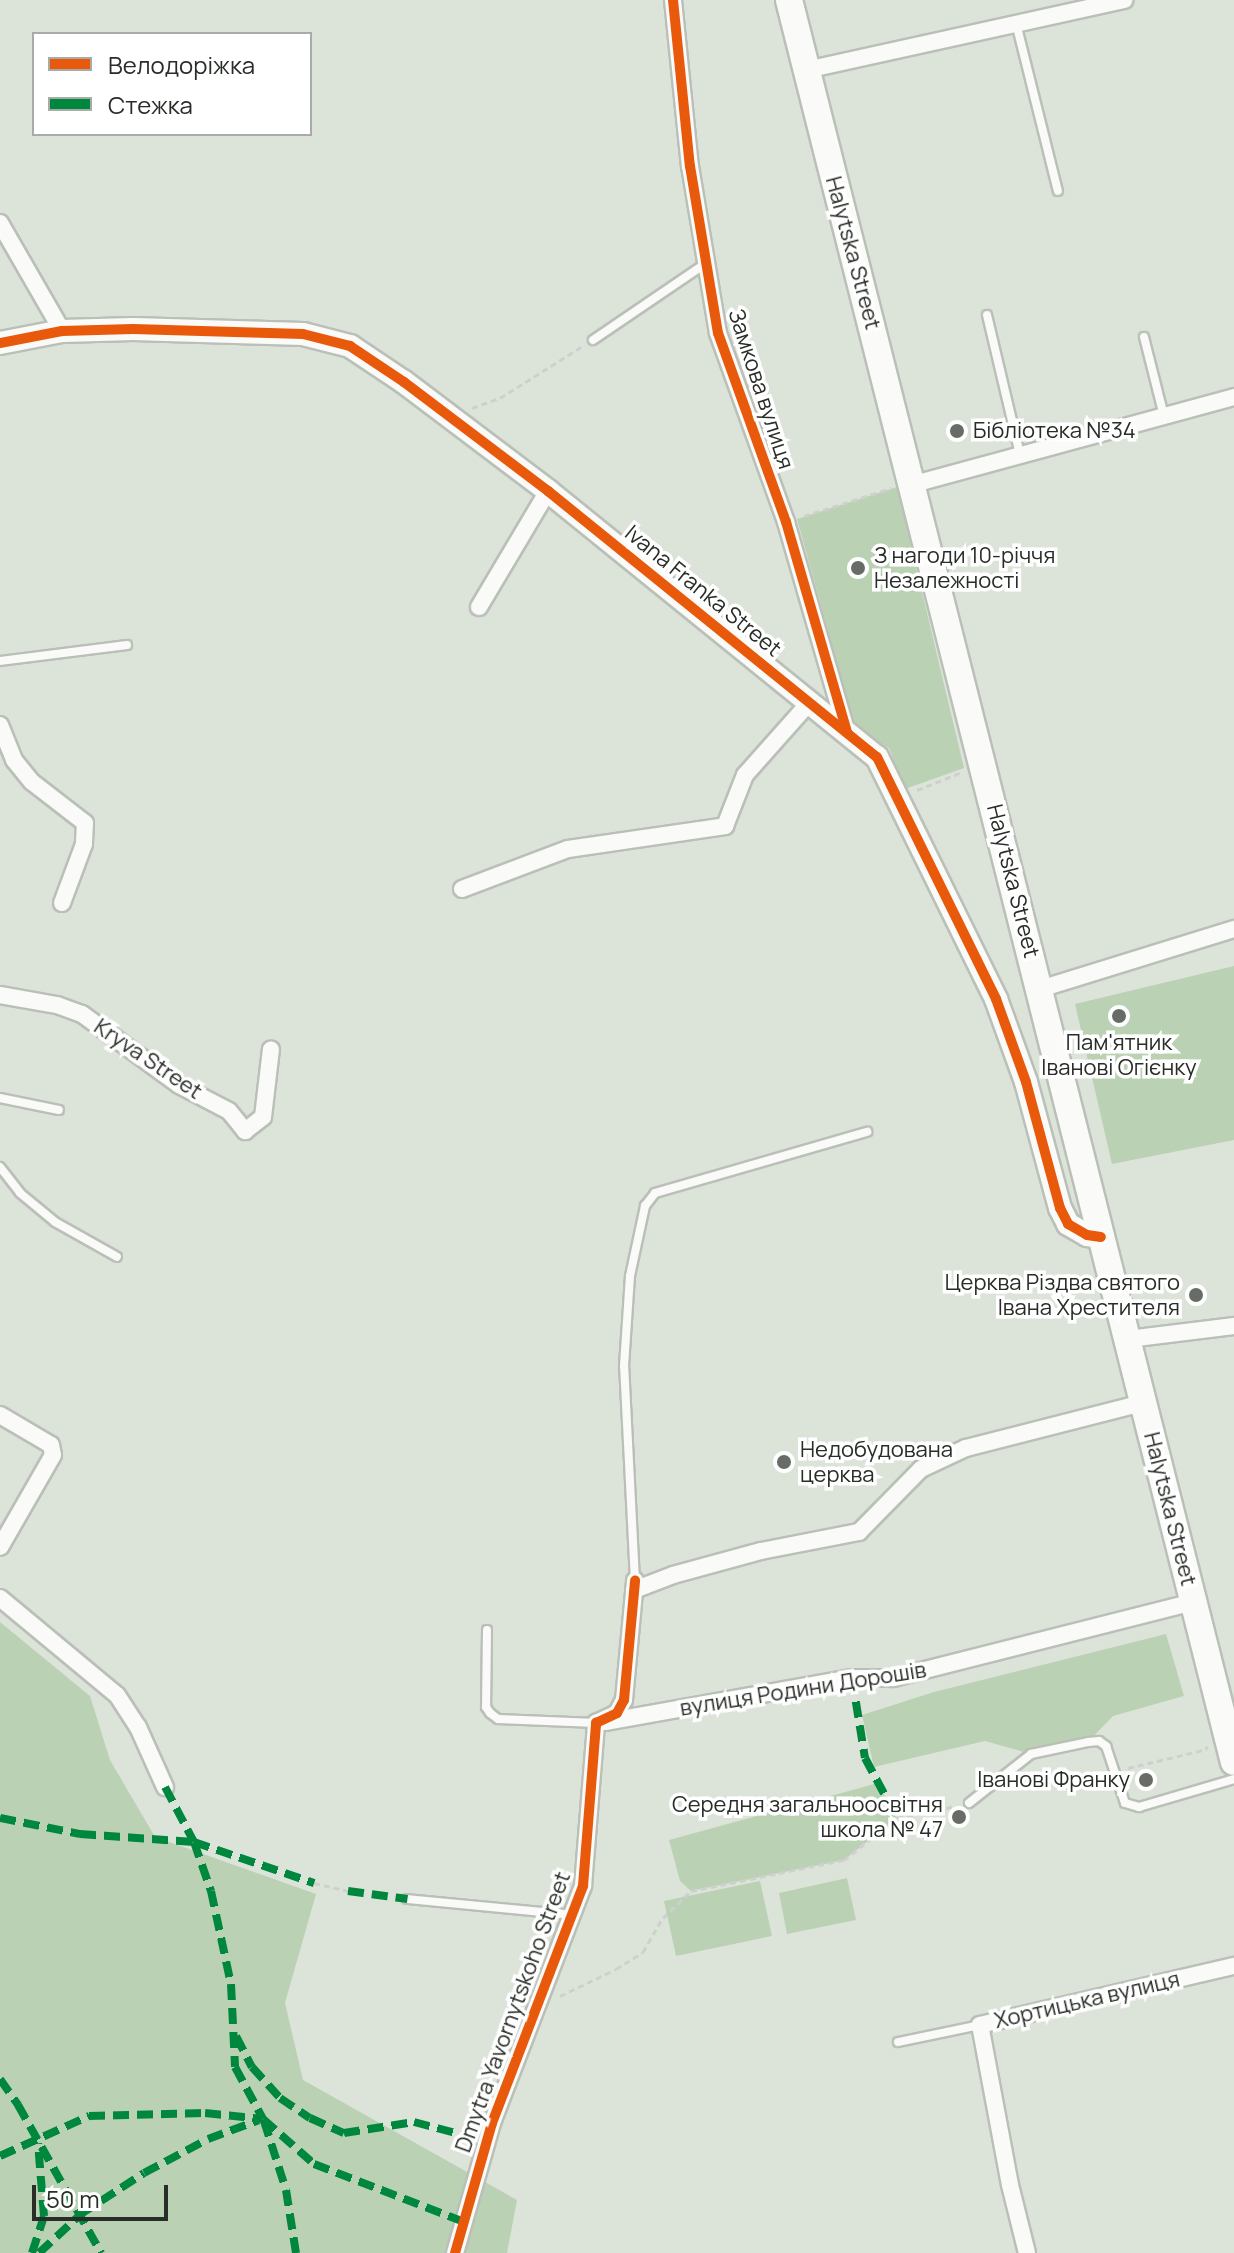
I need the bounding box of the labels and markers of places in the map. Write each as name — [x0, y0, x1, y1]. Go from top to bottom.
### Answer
place label: Бібліотека №34 — [973, 418, 1136, 444]
marker: Бібліотека №34 — [948, 422, 966, 440]
place label: З нагоди 10-річчя Незалежності — [874, 542, 1055, 594]
marker: З нагоди 10-річчя Незалежності — [849, 559, 867, 577]
marker: Пам'ятник Іванові Огієнку — [1110, 1007, 1128, 1025]
place label: Пам'ятник Іванові Огієнку — [1041, 1029, 1197, 1080]
place label: Церква Різдва святого Івана Хрестителя — [945, 1269, 1180, 1320]
marker: Церква Різдва святого Івана Хрестителя — [1187, 1286, 1205, 1304]
place label: Недобудована церква — [800, 1436, 953, 1488]
marker: Недобудована церква — [775, 1453, 793, 1471]
place label: Іванові Франку — [977, 1767, 1130, 1793]
marker: Іванові Франку — [1137, 1771, 1155, 1789]
place label: Середня загальноосвітня школа № 47 — [672, 1791, 943, 1842]
marker: Середня загальноосвітня школа № 47 — [950, 1808, 968, 1826]

